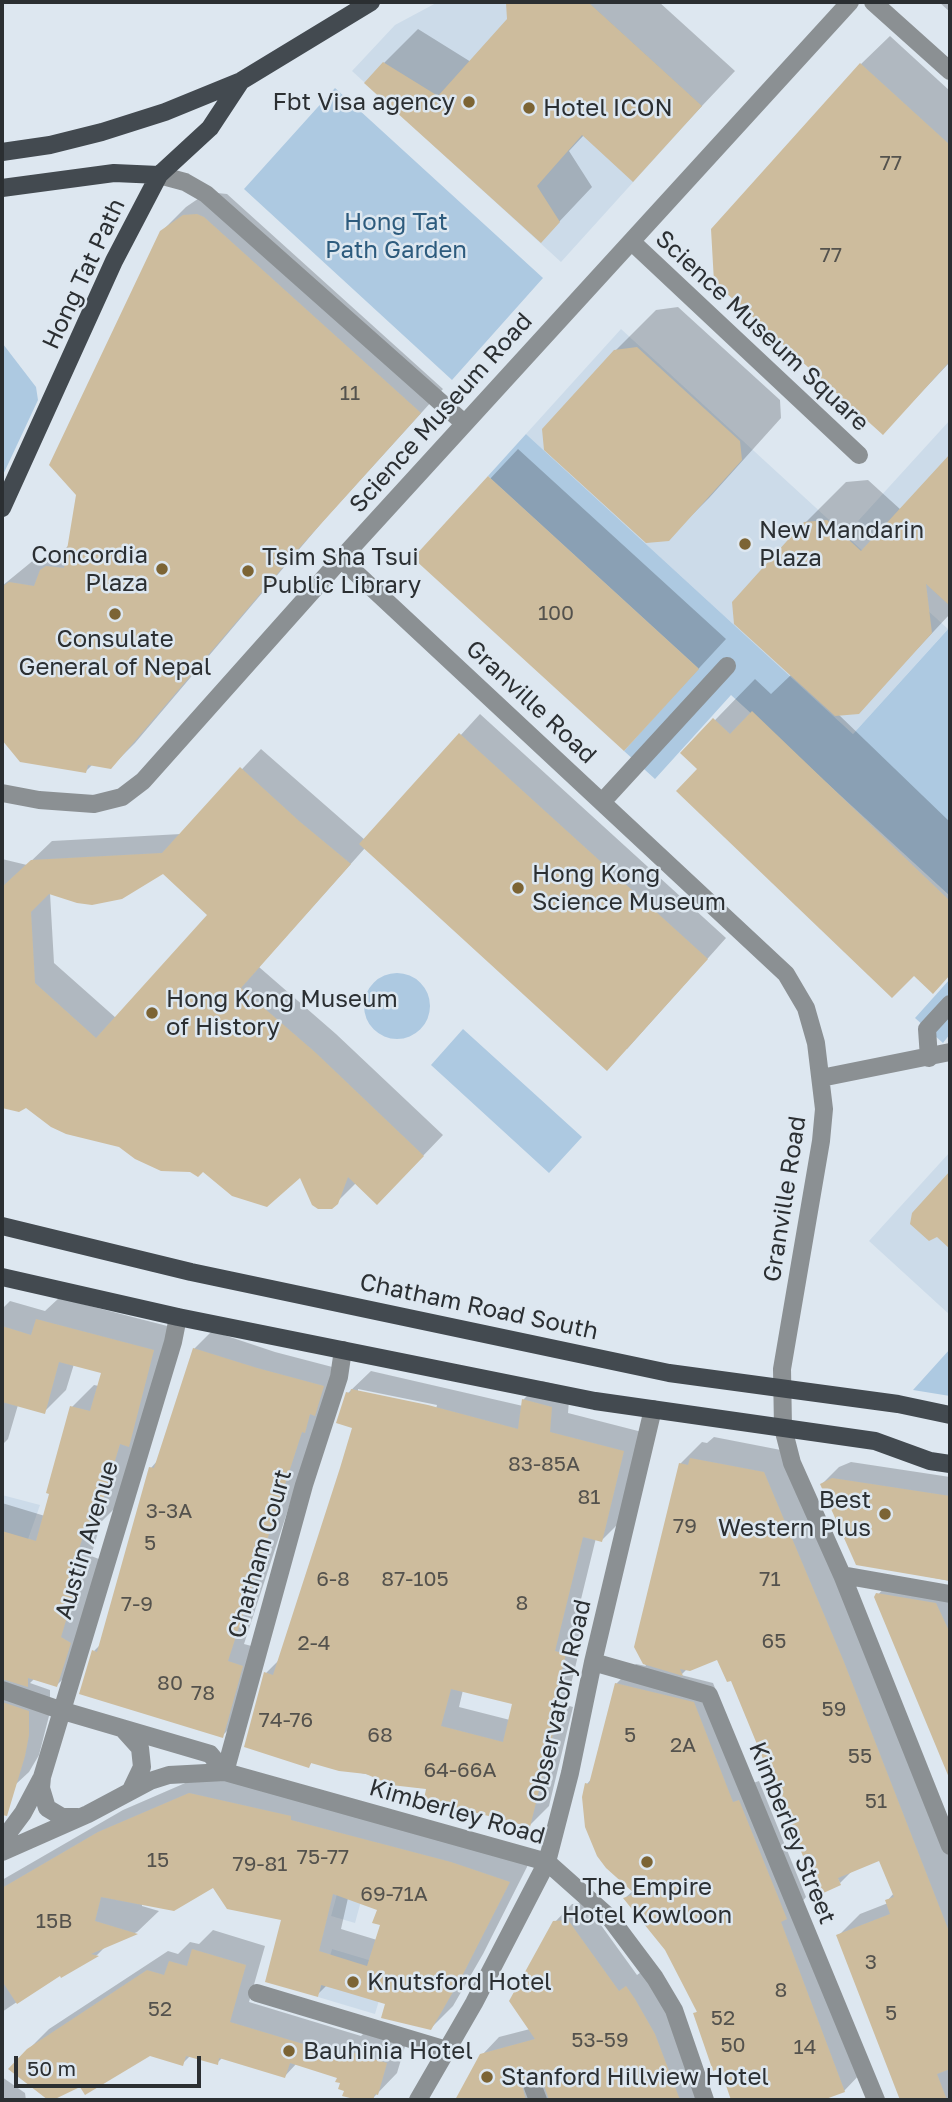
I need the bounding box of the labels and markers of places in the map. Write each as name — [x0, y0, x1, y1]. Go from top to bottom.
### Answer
place label: Fbt Visa agency — [273, 88, 455, 116]
marker: Fbt Visa agency — [461, 94, 477, 110]
place label: Hotel ICON — [543, 94, 673, 122]
marker: Hotel ICON — [521, 100, 537, 116]
place label: New Mandarin Plaza — [759, 516, 924, 572]
marker: New Mandarin Plaza — [737, 536, 753, 552]
place label: Concordia Plaza — [31, 541, 148, 597]
place label: Tsim Sha Tsui Public Library — [262, 543, 421, 599]
marker: Concordia Plaza — [154, 561, 170, 577]
marker: Tsim Sha Tsui Public Library — [240, 563, 256, 579]
marker: Consulate General of Nepal — [107, 606, 123, 622]
place label: Consulate General of Nepal — [19, 625, 211, 681]
place label: Hong Kong Science Museum — [532, 860, 726, 916]
marker: Hong Kong Science Museum — [510, 880, 526, 896]
place label: Hong Kong Museum of History — [166, 985, 398, 1041]
marker: Hong Kong Museum of History — [144, 1005, 160, 1021]
place label: Best Western Plus — [718, 1486, 871, 1542]
marker: Best Western Plus — [877, 1506, 893, 1522]
marker: The Empire Hotel Kowloon — [639, 1854, 655, 1870]
place label: The Empire Hotel Kowloon — [562, 1873, 732, 1929]
place label: Knutsford Hotel — [367, 1968, 552, 1996]
marker: Knutsford Hotel — [345, 1974, 361, 1990]
place label: Bauhinia Hotel — [303, 2037, 473, 2065]
marker: Bauhinia Hotel — [281, 2043, 297, 2059]
place label: Stanford Hillview Hotel — [501, 2063, 769, 2091]
marker: Stanford Hillview Hotel — [479, 2069, 495, 2085]

